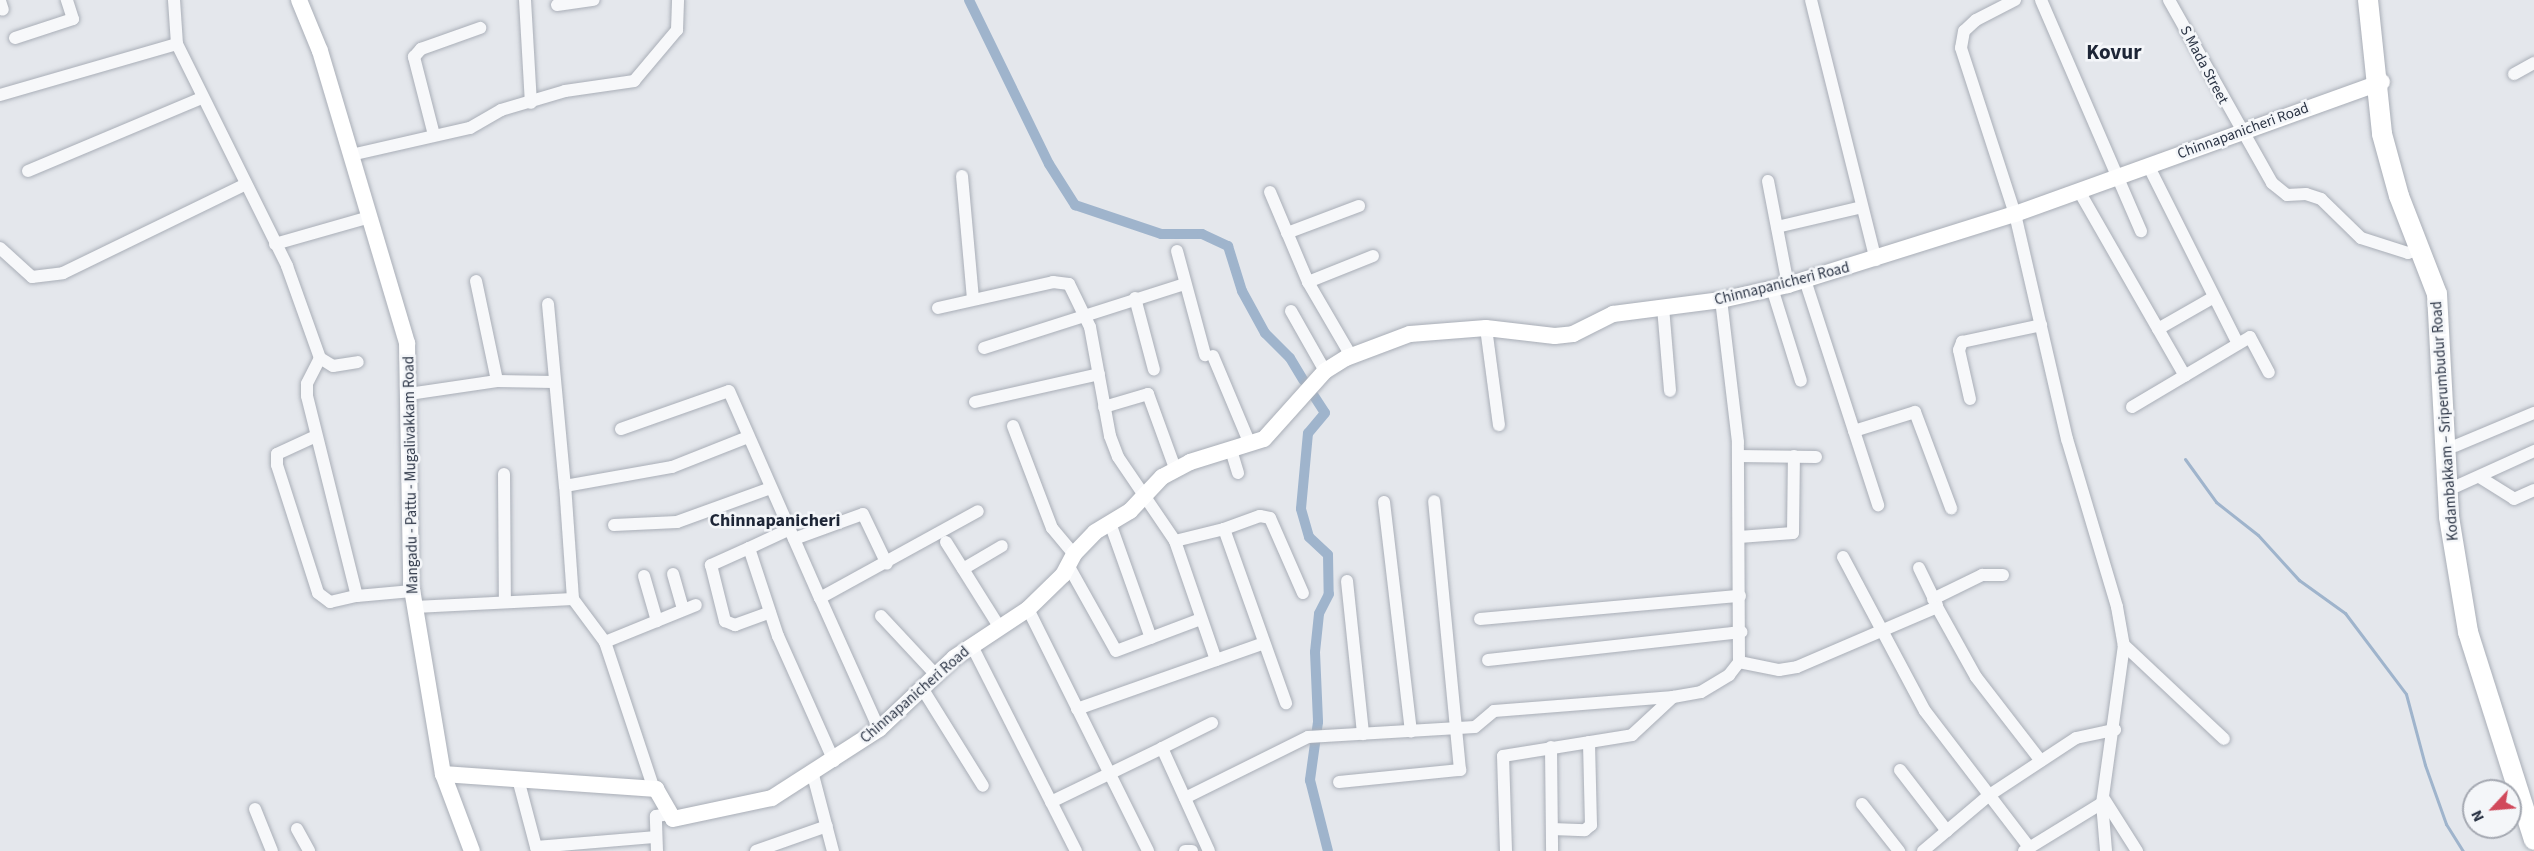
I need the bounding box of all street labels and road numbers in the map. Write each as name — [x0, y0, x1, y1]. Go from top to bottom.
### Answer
street label: S Mada Street — [2176, 23, 2232, 107]
street label: Chinnapanicheri Road — [2175, 99, 2311, 163]
street label: Chinnapanicheri Road — [1713, 259, 1851, 309]
street label: Kodambakkam – Sriperumbudur Road — [2428, 300, 2462, 542]
street label: Mangadu - Pattu - Mugalivakkam Road — [400, 356, 422, 594]
street label: Chinnapanicheri Road — [857, 643, 973, 747]

